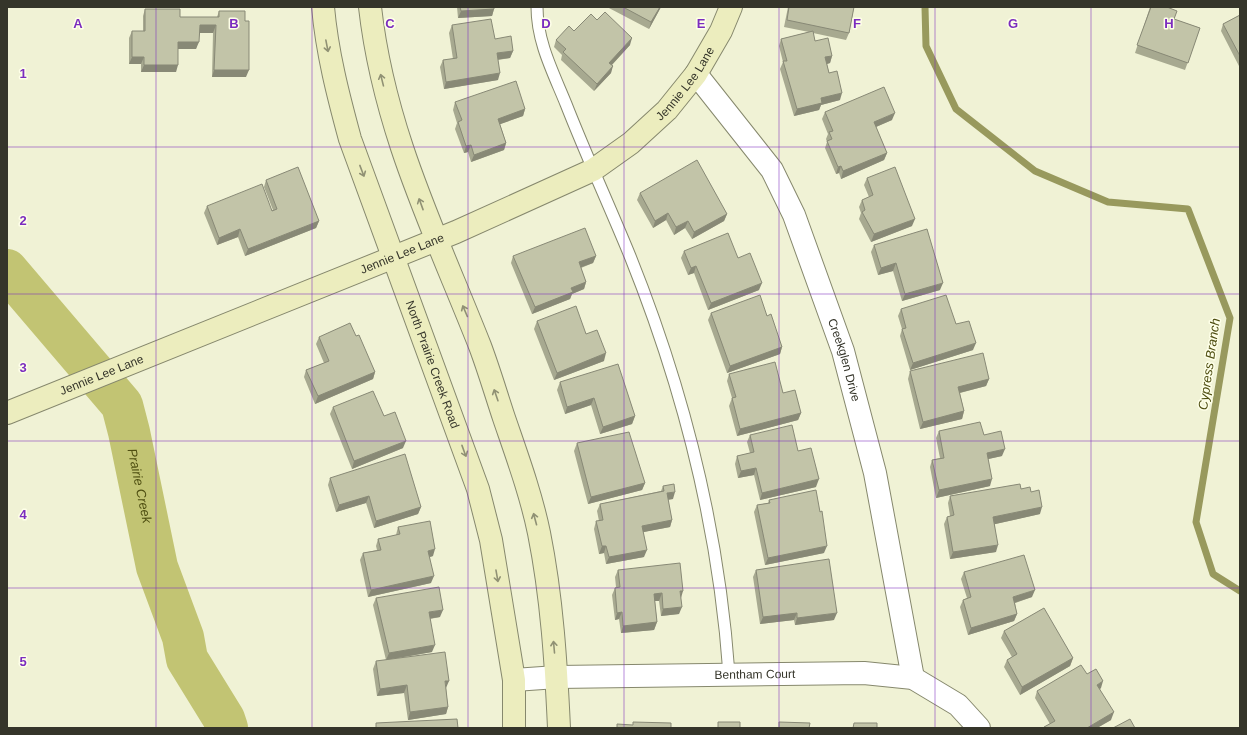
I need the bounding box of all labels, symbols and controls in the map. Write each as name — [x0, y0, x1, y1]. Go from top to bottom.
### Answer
text: A — [73, 16, 83, 31]
text: B — [229, 16, 239, 31]
text: C — [385, 16, 395, 31]
text: D — [541, 16, 551, 31]
text: E — [697, 16, 706, 31]
text: F — [853, 16, 861, 31]
text: G — [1008, 16, 1018, 31]
text: H — [1164, 16, 1174, 31]
one-way arrow — [324, 39, 332, 52]
street label: Jennie Lee Lane — [653, 44, 717, 124]
text: 1 — [19, 66, 27, 81]
one-way arrow — [378, 74, 385, 87]
one-way arrow — [358, 164, 366, 176]
one-way arrow — [417, 198, 425, 210]
text: 2 — [19, 213, 27, 228]
street label: Jennie Lee Lane — [358, 230, 446, 277]
street label: North Prairie Creek Road — [403, 299, 462, 430]
one-way arrow — [460, 305, 468, 317]
street label: Creekglen Drive — [825, 316, 863, 403]
water label: Cypress Branch — [1195, 317, 1223, 411]
street label: Jennie Lee Lane — [58, 352, 146, 398]
text: 3 — [19, 360, 27, 375]
one-way arrow — [492, 388, 499, 401]
one-way arrow — [461, 444, 468, 457]
water label: Prairie Creek — [125, 447, 155, 526]
text: 4 — [19, 507, 27, 522]
one-way arrow — [531, 513, 538, 526]
one-way arrow — [494, 569, 502, 582]
one-way arrow — [551, 641, 558, 654]
text: 5 — [19, 654, 27, 669]
street label: Bentham Court — [714, 667, 796, 682]

